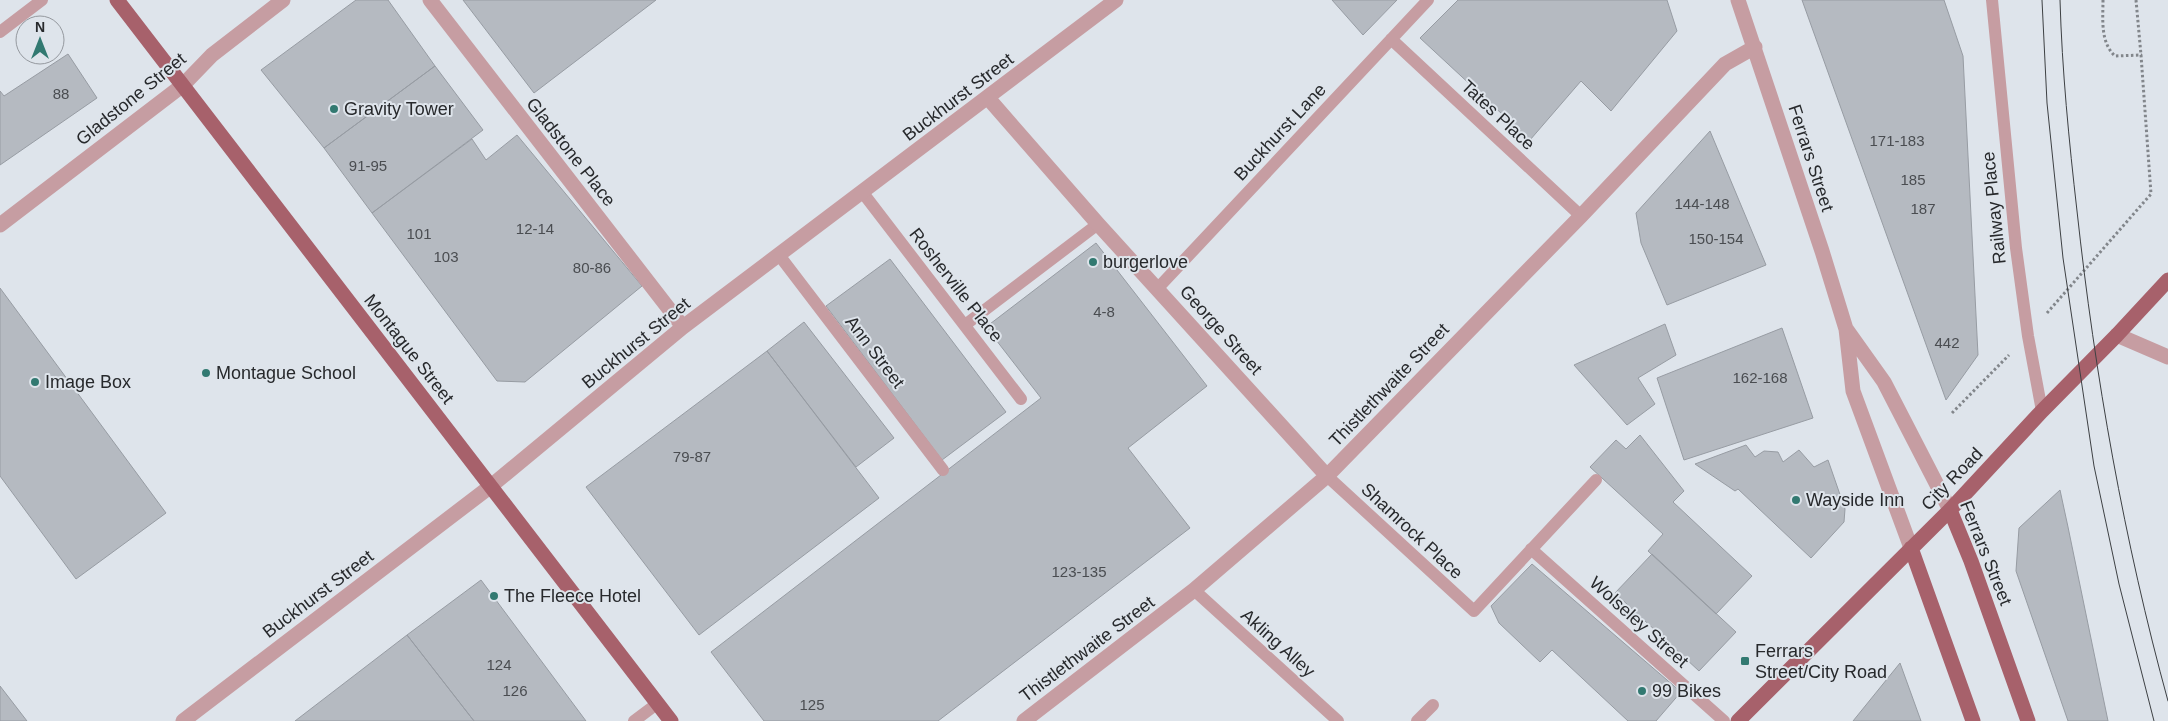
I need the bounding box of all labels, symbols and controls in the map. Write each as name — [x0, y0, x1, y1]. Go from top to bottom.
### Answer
north arrow — [15, 15, 65, 65]
text: N — [35, 19, 45, 35]
street label: Gladstone Street — [72, 49, 190, 149]
street label: Buckhurst Street — [899, 49, 1017, 145]
street label: Tates Place — [1457, 76, 1539, 154]
street label: Buckhurst Lane — [1230, 79, 1330, 185]
house number: 88 — [53, 85, 69, 102]
street label: Gladstone Place — [522, 94, 620, 210]
place label: Gravity Tower — [344, 99, 454, 119]
street label: Ferrars Street — [1784, 102, 1838, 214]
marker: Gravity Tower — [328, 103, 340, 115]
house number: 171-183 — [1869, 132, 1925, 149]
street label: Railway Place — [1978, 151, 2010, 265]
house number: 91-95 — [349, 157, 387, 174]
house number: 185 — [1900, 171, 1926, 188]
house number: 144-148 — [1674, 195, 1730, 212]
house number: 187 — [1910, 200, 1936, 217]
house number: 12-14 — [516, 220, 554, 237]
street label: Rosherville Place — [905, 224, 1007, 346]
house number: 101 — [406, 225, 432, 242]
house number: 150-154 — [1688, 230, 1744, 247]
house number: 103 — [433, 248, 459, 265]
place label: burgerlove — [1103, 252, 1188, 272]
marker: burgerlove — [1087, 256, 1099, 268]
house number: 80-86 — [573, 259, 611, 276]
street label: George Street — [1176, 281, 1266, 379]
street label: Montague Street — [360, 290, 458, 408]
street label: Buckhurst Street — [578, 293, 694, 393]
house number: 4-8 — [1093, 303, 1115, 320]
street label: Ann Street — [841, 312, 909, 392]
street label: Thistlethwaite Street — [1325, 319, 1453, 451]
house number: 442 — [1934, 334, 1960, 351]
place label: Montague School — [216, 363, 356, 383]
marker: Montague School — [200, 367, 212, 379]
house number: 162-168 — [1732, 369, 1788, 386]
place label: Image Box — [45, 372, 131, 392]
marker: Image Box — [29, 376, 41, 388]
street label: City Road — [1917, 444, 1987, 514]
house number: 79-87 — [673, 448, 711, 465]
street label: Shamrock Place — [1357, 479, 1467, 583]
place label: Wayside Inn — [1806, 490, 1904, 510]
marker: Wayside Inn — [1790, 494, 1802, 506]
street label: Ferrars Street — [1956, 498, 2016, 608]
street label: Buckhurst Street — [259, 546, 377, 642]
house number: 123-135 — [1051, 563, 1107, 580]
street label: Wolseley Street — [1586, 573, 1692, 671]
place label: The Fleece Hotel — [504, 586, 641, 606]
marker: The Fleece Hotel — [488, 590, 500, 602]
street label: Thistlethwaite Street — [1016, 592, 1158, 706]
street label: Akling Alley — [1237, 605, 1319, 681]
place label: Ferrars Street/City Road — [1755, 641, 1887, 682]
marker: Ferrars Street/City Road — [1739, 655, 1751, 667]
house number: 124 — [486, 656, 512, 673]
place label: 99 Bikes — [1652, 681, 1721, 701]
house number: 126 — [502, 682, 528, 699]
marker: 99 Bikes — [1636, 685, 1648, 697]
house number: 125 — [799, 696, 825, 713]

